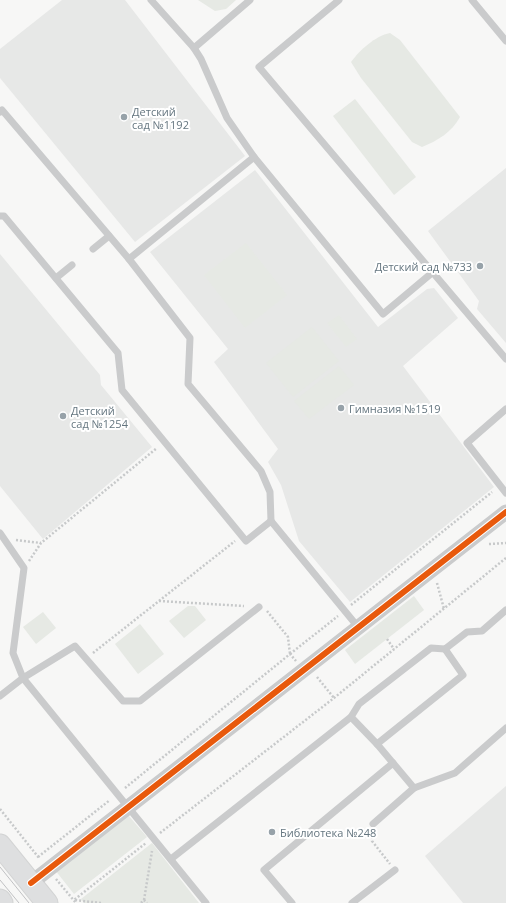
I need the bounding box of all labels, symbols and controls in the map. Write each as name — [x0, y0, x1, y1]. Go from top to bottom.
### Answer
place label: Детский сад №1192 — [132, 104, 189, 132]
marker: Детский сад №1192 — [119, 112, 129, 122]
place label: Детский сад №733 — [375, 259, 472, 274]
marker: Детский сад №733 — [475, 261, 485, 271]
place label: Гимназия №1519 — [349, 401, 440, 416]
place label: Детский сад №1254 — [71, 403, 129, 431]
marker: Гимназия №1519 — [336, 403, 346, 413]
marker: Детский сад №1254 — [58, 411, 68, 421]
place label: Библиотека №248 — [280, 825, 376, 840]
marker: Библиотека №248 — [267, 827, 277, 837]

